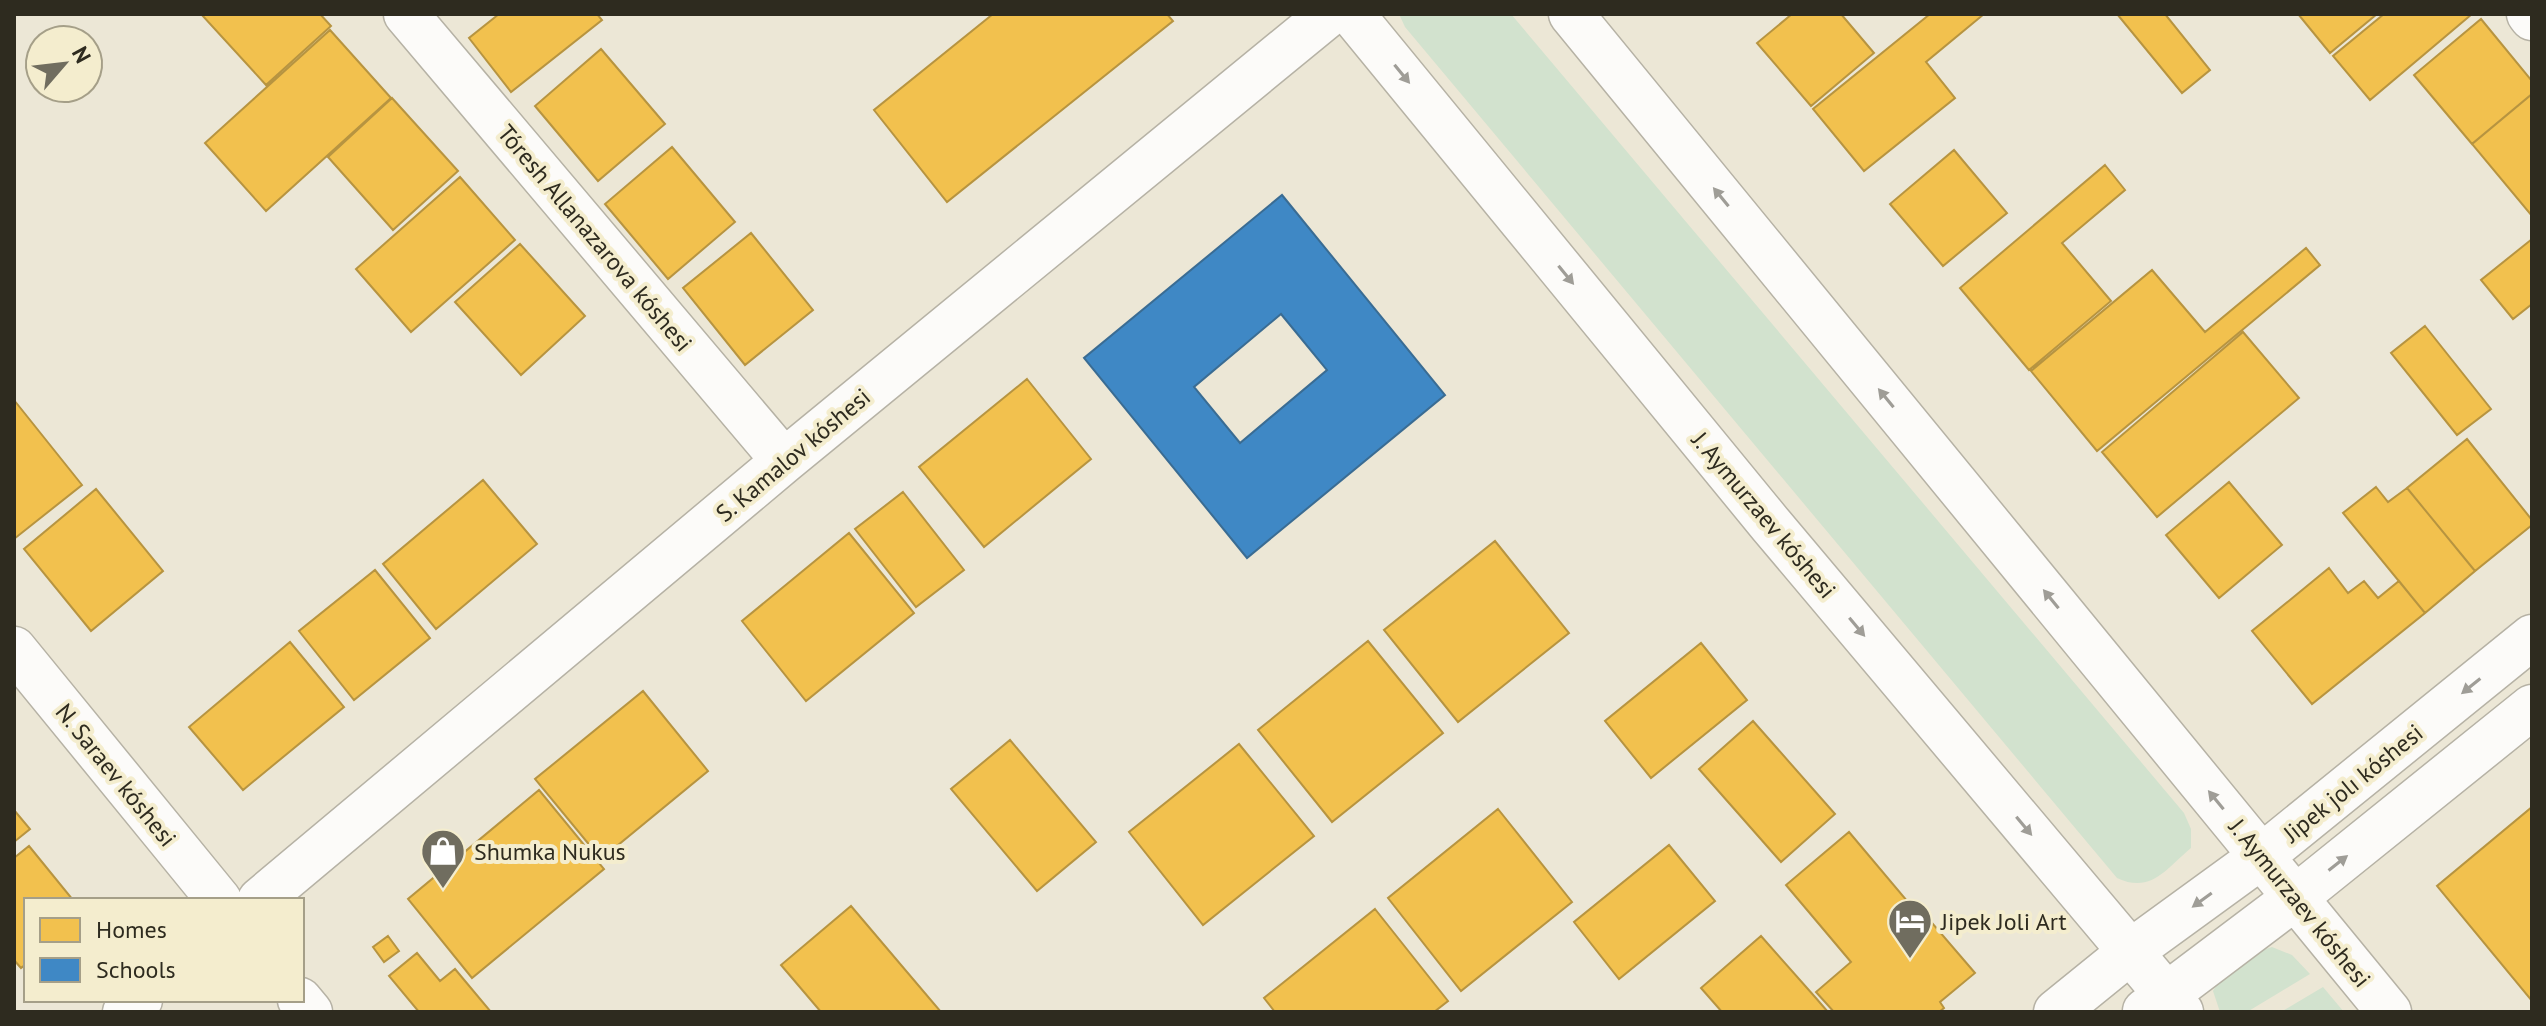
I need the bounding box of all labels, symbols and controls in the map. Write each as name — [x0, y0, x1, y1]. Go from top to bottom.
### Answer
north arrow — [24, 24, 104, 104]
text: N — [66, 42, 97, 68]
one-way arrow — [1393, 64, 1409, 84]
street label: Tóresh Allanazarova kóshesi — [491, 118, 699, 358]
one-way arrow — [1713, 187, 1730, 207]
one-way arrow — [1557, 265, 1574, 285]
street label: S. Kamalov kóshesi — [709, 381, 877, 529]
one-way arrow — [1878, 388, 1895, 408]
street label: J. Aymurzaev kóshesi — [1685, 424, 1843, 605]
one-way arrow — [2043, 589, 2060, 609]
one-way arrow — [1848, 617, 1865, 637]
one-way arrow — [2462, 677, 2482, 694]
street label: N. Saraev kóshesi — [49, 697, 183, 853]
street label: Jipek jolı kóshesi — [2276, 717, 2429, 849]
one-way arrow — [2208, 790, 2225, 810]
street label: J. Aymurzaev kóshesi — [2222, 812, 2378, 994]
one-way arrow — [2015, 816, 2032, 836]
shop icon: Shumka Nukus — [419, 827, 467, 890]
place label: Shumka Nukus — [474, 836, 626, 867]
one-way arrow — [2328, 855, 2348, 871]
one-way arrow — [2191, 892, 2212, 907]
hotel icon: Jipek Joli Art — [1886, 897, 1934, 960]
legend — [24, 898, 304, 1002]
place label: Jipek Joli Art — [1940, 906, 2067, 937]
text: Homes — [96, 914, 167, 945]
text: Schools — [96, 954, 176, 985]

